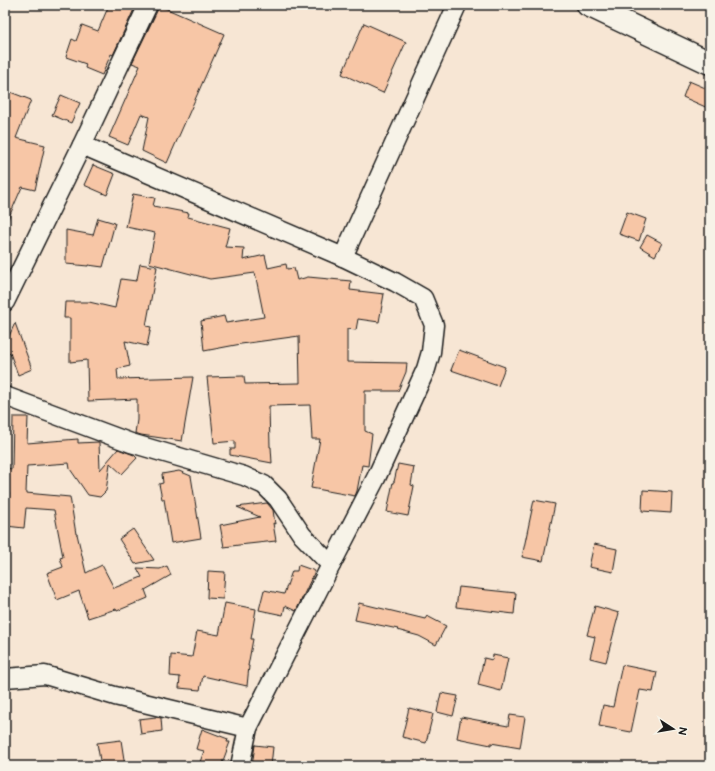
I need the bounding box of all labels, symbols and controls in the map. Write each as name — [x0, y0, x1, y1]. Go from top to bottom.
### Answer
north arrow — [653, 709, 693, 749]
text: N — [675, 726, 690, 736]

